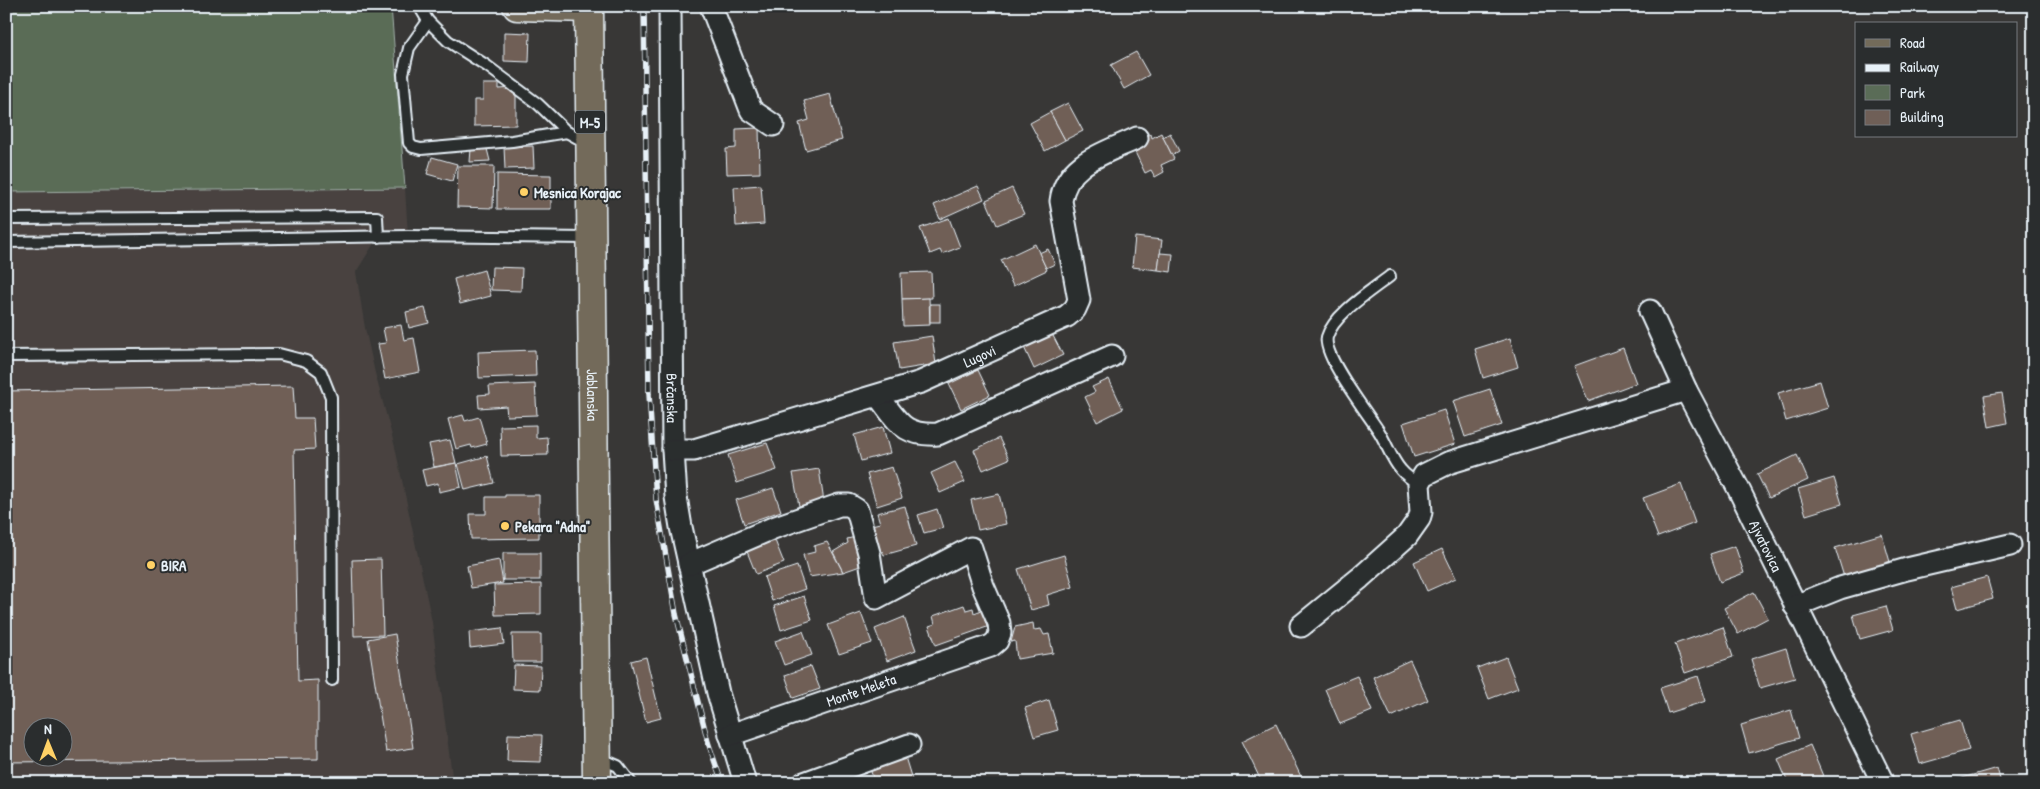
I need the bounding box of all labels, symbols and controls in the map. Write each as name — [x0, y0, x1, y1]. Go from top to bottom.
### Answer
legend — [1855, 22, 2018, 138]
text: Road — [1900, 32, 1925, 53]
text: Railway — [1900, 56, 1939, 77]
text: Park — [1900, 82, 1925, 103]
text: Building — [1900, 106, 1944, 127]
road number: M-5 — [575, 110, 605, 134]
place label: Mesnica Korajac — [534, 182, 622, 203]
marker: Mesnica Korajac — [518, 186, 530, 198]
street label: Lugovi — [960, 339, 999, 372]
street label: Jablanska — [582, 369, 604, 421]
street label: Brčanska — [662, 373, 683, 423]
place label: Pekara "Adna" — [515, 516, 590, 537]
street label: Ajvatovica — [1745, 516, 1788, 575]
marker: Pekara "Adna" — [499, 520, 511, 532]
place label: BIRA — [161, 555, 187, 576]
marker: BIRA — [145, 559, 157, 571]
street label: Monte Meleta — [823, 668, 899, 712]
north arrow — [22, 716, 72, 766]
text: N — [44, 719, 52, 738]

